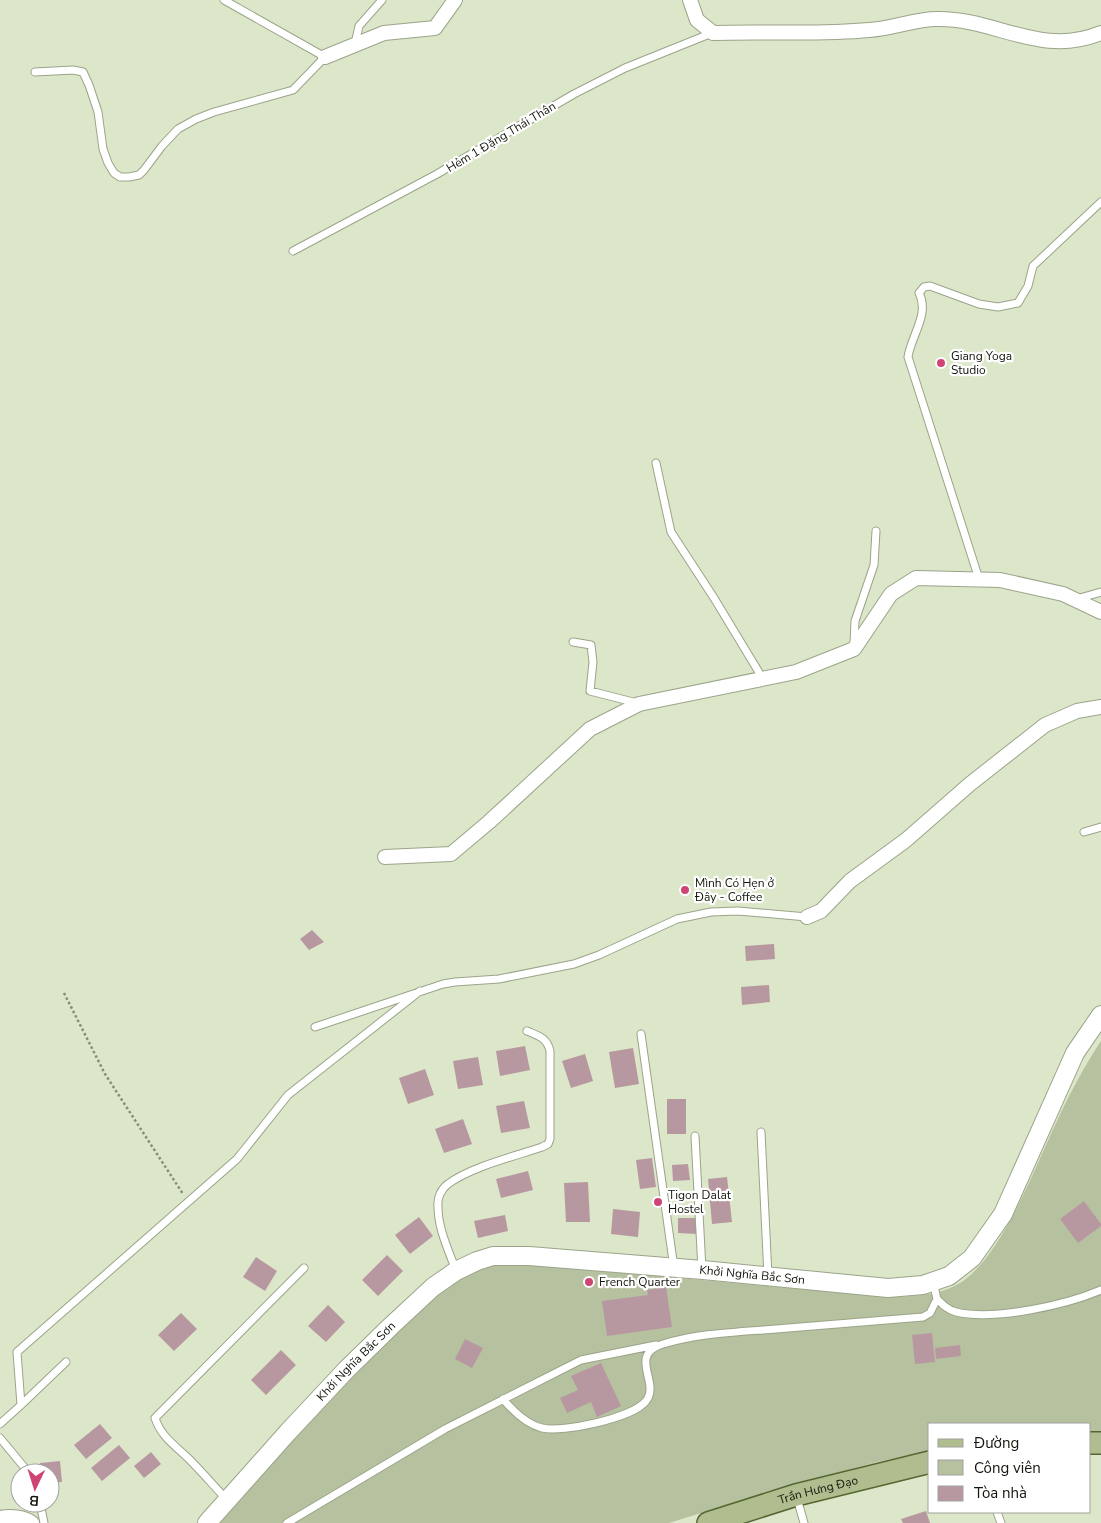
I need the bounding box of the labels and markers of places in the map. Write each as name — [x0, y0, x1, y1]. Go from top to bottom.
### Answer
place label: Giang Yoga Studio — [951, 348, 1012, 378]
marker: Giang Yoga Studio — [935, 357, 947, 369]
place label: Mình Có Hẹn ở Đây - Coffee — [694, 875, 775, 905]
marker: Mình Có Hẹn ở Đây - Coffee — [679, 884, 691, 896]
place label: Tigon Dalat Hostel — [668, 1187, 732, 1217]
marker: Tigon Dalat Hostel — [652, 1196, 664, 1208]
place label: French Quarter — [599, 1274, 681, 1290]
marker: French Quarter — [583, 1276, 595, 1288]

